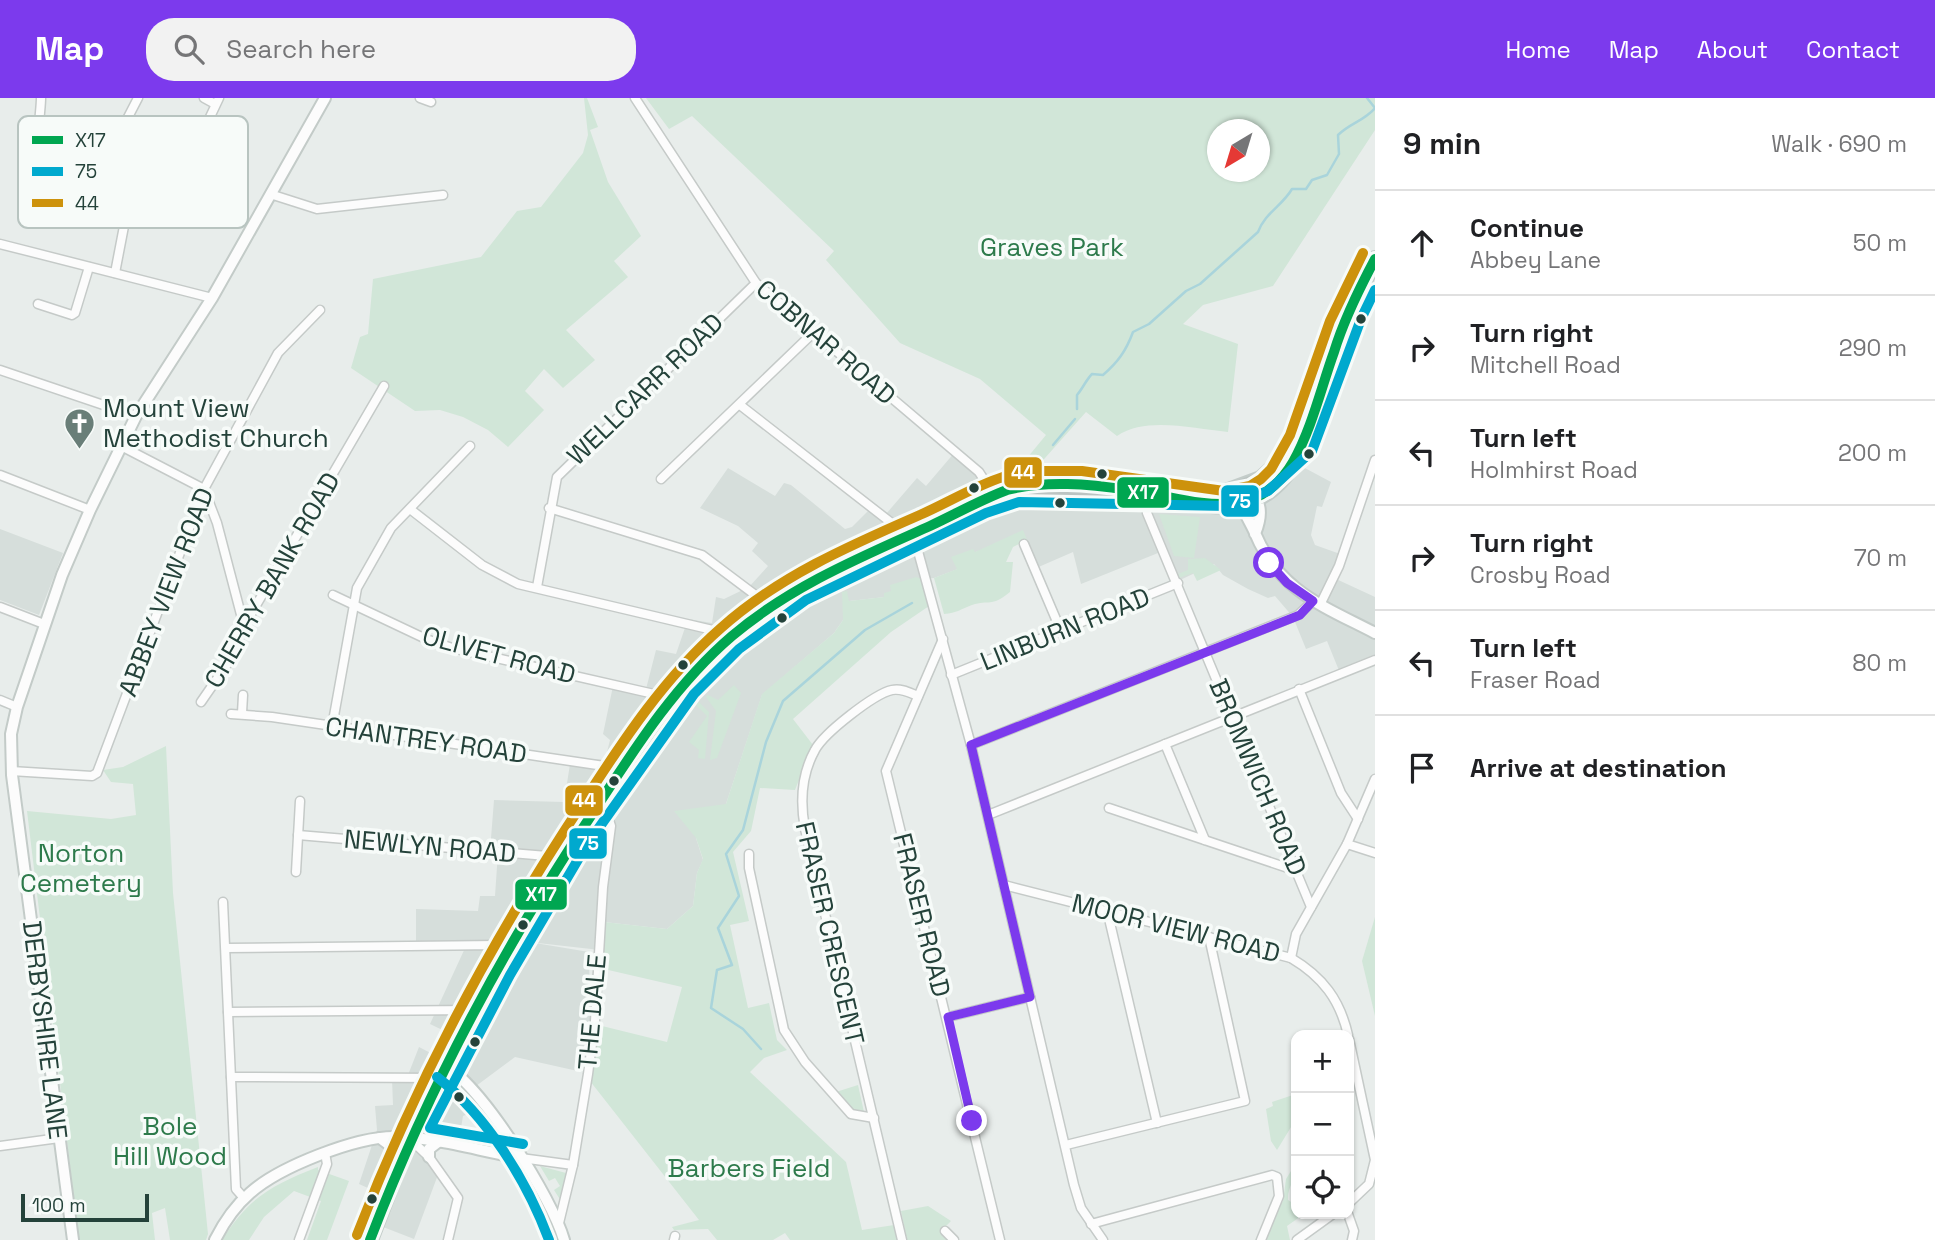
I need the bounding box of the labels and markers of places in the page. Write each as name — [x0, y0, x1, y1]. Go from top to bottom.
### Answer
unlabelled marker — [1354, 312, 1368, 326]
place label: Mount View Methodist Church — [103, 391, 329, 455]
church icon: Mount View Methodist Church — [63, 406, 97, 450]
unlabelled marker — [1302, 447, 1316, 461]
unlabelled marker — [1095, 467, 1109, 481]
unlabelled marker — [967, 481, 981, 495]
unlabelled marker — [1053, 496, 1067, 510]
unlabelled marker — [775, 611, 789, 625]
unlabelled marker — [676, 658, 690, 672]
unlabelled marker — [607, 774, 621, 788]
unlabelled marker — [516, 918, 530, 932]
unlabelled marker — [468, 1035, 482, 1049]
unlabelled marker — [452, 1090, 466, 1104]
unlabelled marker — [365, 1192, 379, 1206]

